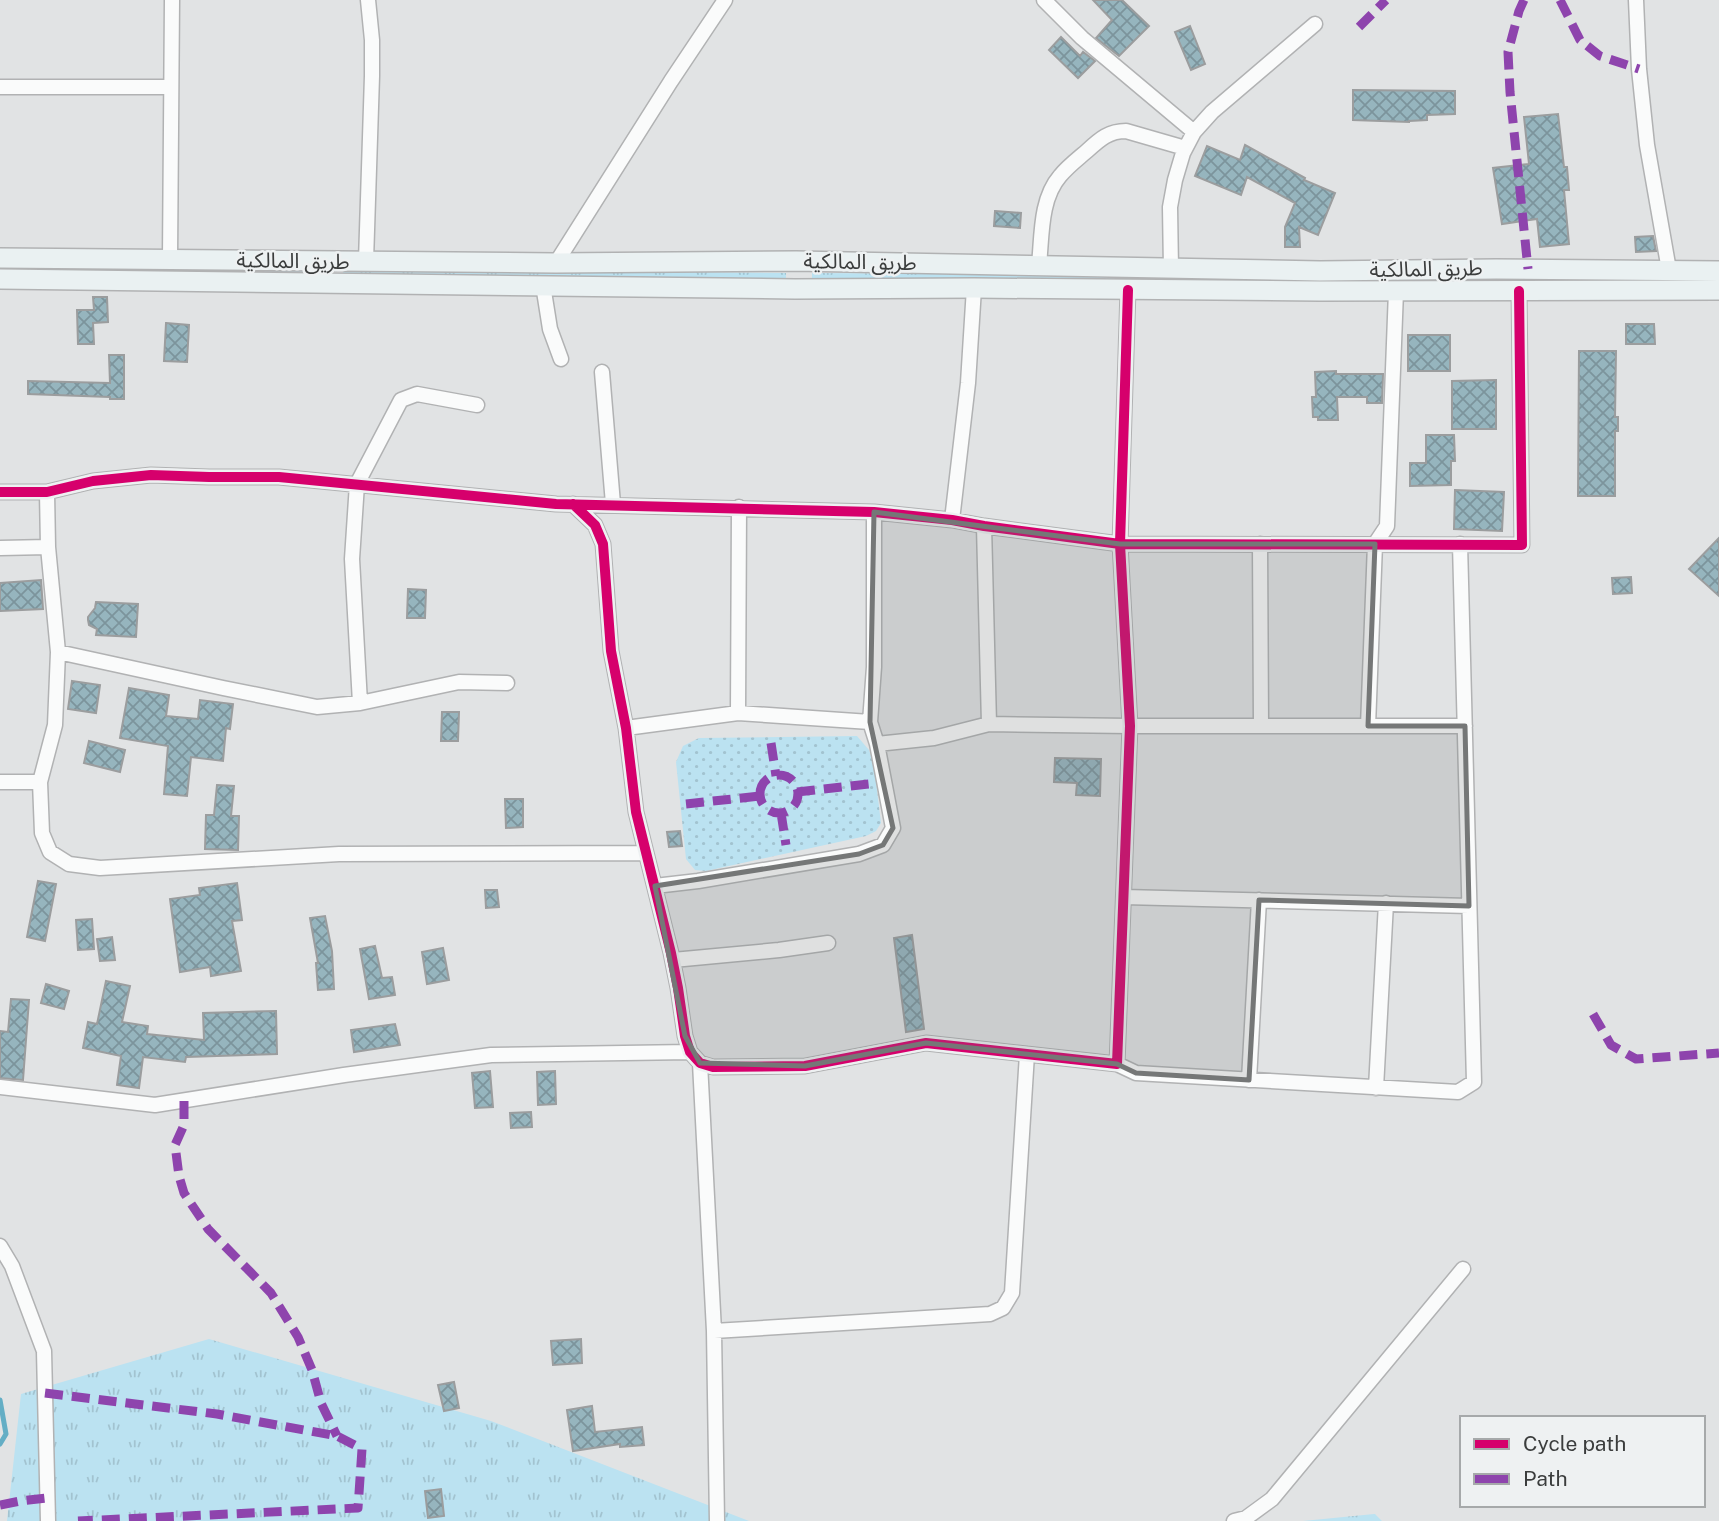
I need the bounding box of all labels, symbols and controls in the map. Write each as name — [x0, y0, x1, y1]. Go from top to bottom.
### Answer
street label: طريق المالكية — [236, 247, 350, 275]
street label: طريق المالكية — [803, 248, 917, 276]
street label: طريق المالكية — [1369, 255, 1483, 283]
legend — [1460, 1416, 1705, 1507]
text: Cycle path — [1523, 1431, 1626, 1456]
text: Path — [1523, 1466, 1568, 1491]

